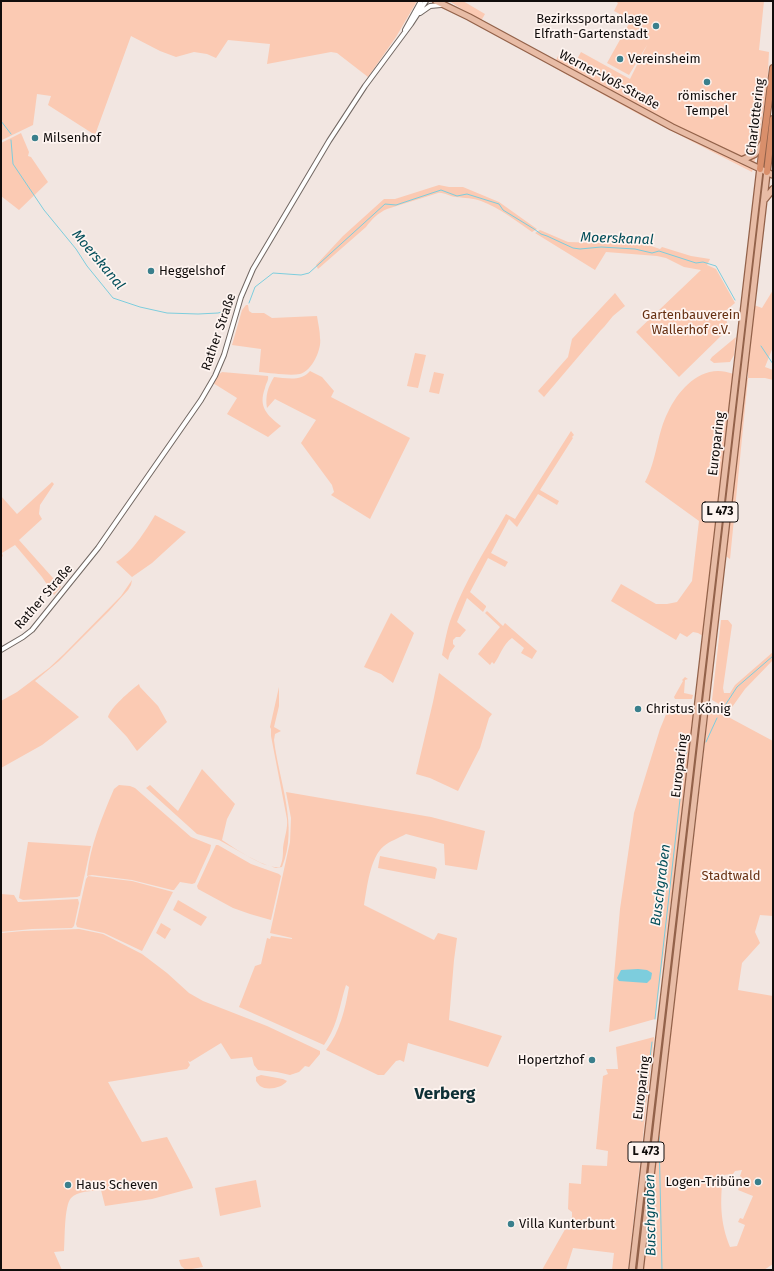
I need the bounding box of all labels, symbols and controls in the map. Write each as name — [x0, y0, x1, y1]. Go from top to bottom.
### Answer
place label: Bezirkssportanlage Elfrath-Gartenstadt — [534, 11, 648, 42]
marker: Bezirkssportanlage Elfrath-Gartenstadt — [651, 21, 661, 31]
street label: Werner-Voß-Straße — [556, 47, 662, 113]
place label: Vereinsheim — [628, 51, 701, 67]
marker: Vereinsheim — [615, 54, 625, 64]
marker: römischer Tempel — [702, 77, 712, 87]
street label: Charlottering — [744, 78, 768, 156]
place label: römischer Tempel — [677, 88, 737, 119]
place label: Milsenhof — [43, 130, 101, 146]
marker: Milsenhof — [30, 133, 40, 143]
water label: Moerskanal — [68, 226, 128, 294]
water label: Moerskanal — [580, 229, 654, 249]
place label: Heggelshof — [159, 263, 225, 279]
marker: Heggelshof — [146, 266, 156, 276]
street label: Rather Straße — [198, 291, 240, 373]
park label: Gartenbauverein Wallerhof e.V. — [642, 307, 740, 338]
street label: Europaring — [705, 411, 729, 477]
road number: L 473 — [702, 502, 738, 522]
street label: Rather Straße — [12, 561, 76, 633]
place label: Christus König — [646, 701, 730, 717]
marker: Christus König — [633, 704, 643, 714]
street label: Europaring — [668, 733, 692, 799]
water label: Buschgraben — [648, 843, 674, 927]
park label: Stadtwald — [702, 868, 760, 884]
place label: Hopertzhof — [518, 1052, 584, 1068]
marker: Hopertzhof — [587, 1055, 597, 1065]
street label: Europaring — [630, 1055, 654, 1121]
district label: Verberg — [415, 1084, 475, 1104]
road number: L 473 — [628, 1142, 664, 1162]
water label: Buschgraben — [642, 1174, 660, 1256]
place label: Logen-Tribüne — [665, 1174, 750, 1190]
place label: Haus Scheven — [76, 1177, 158, 1193]
marker: Logen-Tribüne — [753, 1177, 763, 1187]
marker: Haus Scheven — [63, 1180, 73, 1190]
place label: Villa Kunterbunt — [519, 1216, 615, 1232]
marker: Villa Kunterbunt — [506, 1219, 516, 1229]

